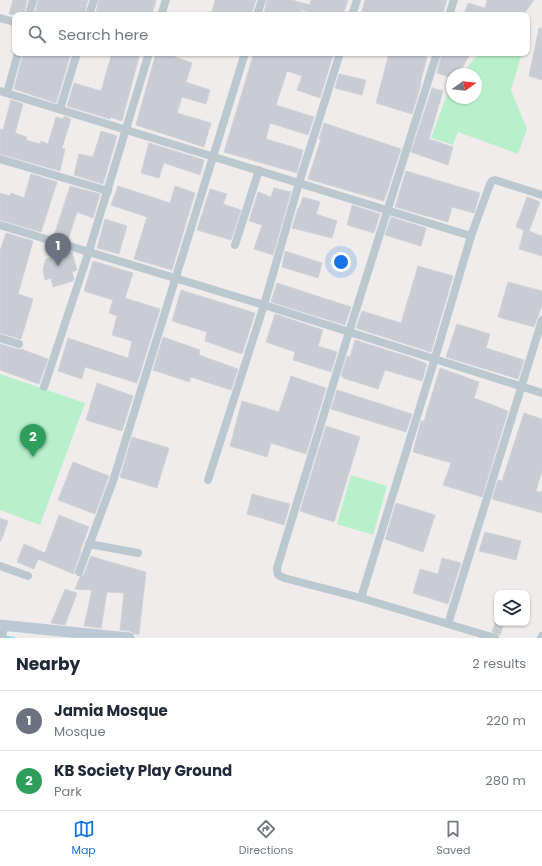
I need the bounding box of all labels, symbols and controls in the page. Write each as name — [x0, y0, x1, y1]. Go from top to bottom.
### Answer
search box — [12, 12, 530, 56]
icon: search — [26, 23, 48, 45]
text: Search here — [58, 24, 148, 45]
north arrow — [446, 68, 482, 104]
pin: 1 — [45, 233, 71, 266]
your location — [331, 252, 351, 272]
pin: 2 — [20, 424, 46, 457]
map controls — [494, 590, 530, 626]
button: layers — [494, 590, 530, 626]
text: Nearby — [16, 652, 80, 676]
text: 2 results — [472, 654, 526, 673]
text: Jamia Mosque — [54, 700, 168, 721]
text: 1 — [27, 711, 31, 730]
text: 220 m — [486, 711, 526, 730]
text: Mosque — [54, 722, 105, 741]
text: KB Society Play Ground — [54, 760, 232, 781]
text: 2 — [25, 771, 33, 790]
text: 280 m — [485, 771, 526, 790]
text: Park — [54, 782, 82, 801]
tab: Map — [71, 818, 96, 859]
tab: Directions — [239, 818, 293, 859]
tab: Saved — [436, 818, 471, 859]

